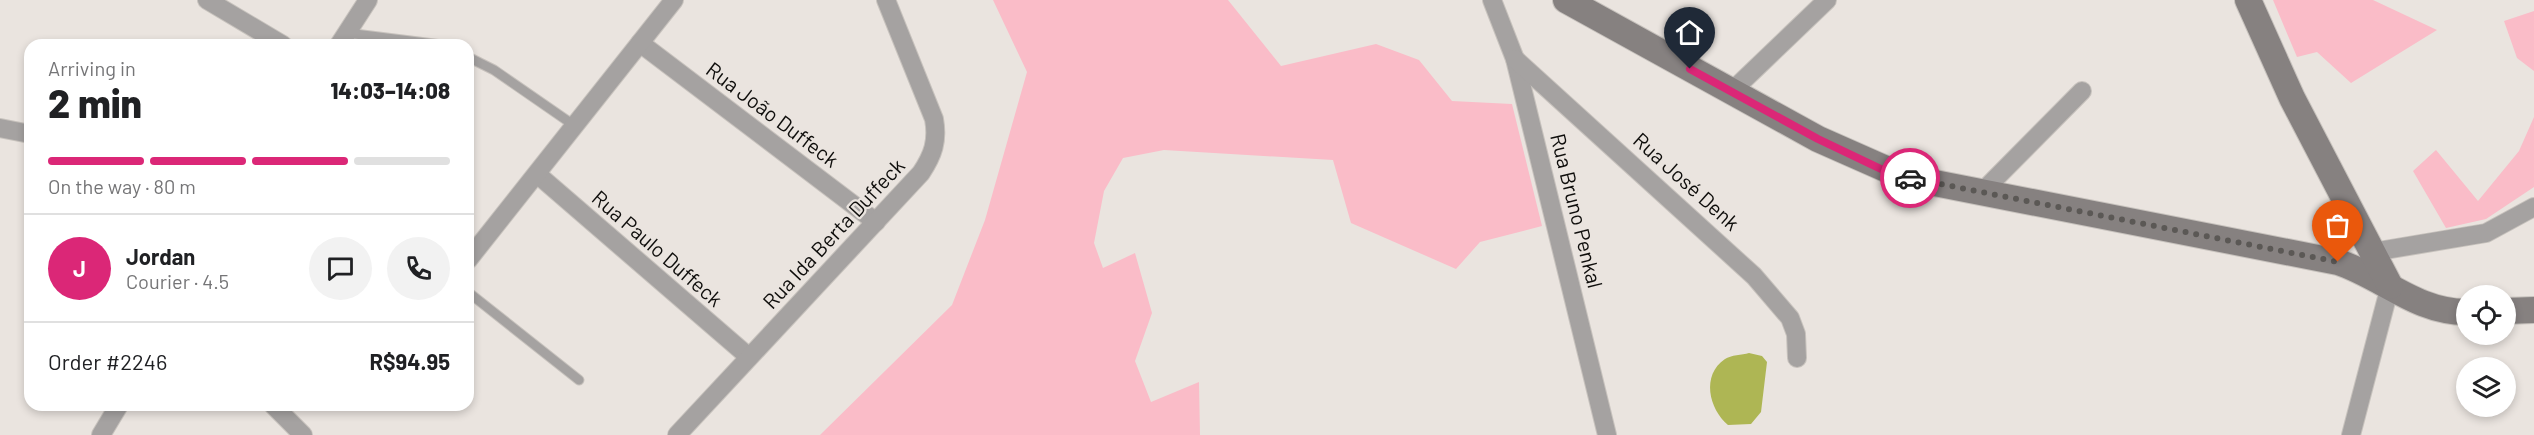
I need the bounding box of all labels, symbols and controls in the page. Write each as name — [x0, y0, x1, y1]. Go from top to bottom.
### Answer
pin — [1664, 7, 1715, 69]
icon: home — [1673, 16, 1706, 49]
text: Arriving in — [48, 56, 136, 80]
street label: Rua João Duffeck — [702, 56, 844, 172]
text: 14:03–14:08 — [331, 77, 450, 103]
text: 2 min — [48, 79, 142, 126]
street label: Rua José Denk — [1629, 127, 1745, 235]
street label: Rua Bruno Penkal — [1546, 131, 1609, 290]
courier — [1880, 148, 1940, 208]
street label: Rua Ida Berta Duffeck — [757, 153, 909, 313]
icon: car — [1894, 162, 1927, 195]
text: On the way · 80 m — [48, 174, 196, 198]
street label: Rua Paulo Duffeck — [588, 184, 728, 311]
pin — [2312, 200, 2363, 262]
icon: bag — [2321, 209, 2354, 242]
button: chat — [309, 237, 372, 300]
button: phone — [387, 237, 450, 300]
text: Jordan — [126, 243, 195, 269]
text: J — [73, 255, 86, 281]
text: Courier · 4.5 — [126, 269, 229, 293]
map controls — [2456, 285, 2516, 417]
button: locate — [2456, 285, 2516, 345]
text: Order #2246 — [48, 348, 167, 374]
text: R$94.95 — [369, 348, 450, 374]
button: layers — [2456, 357, 2516, 417]

